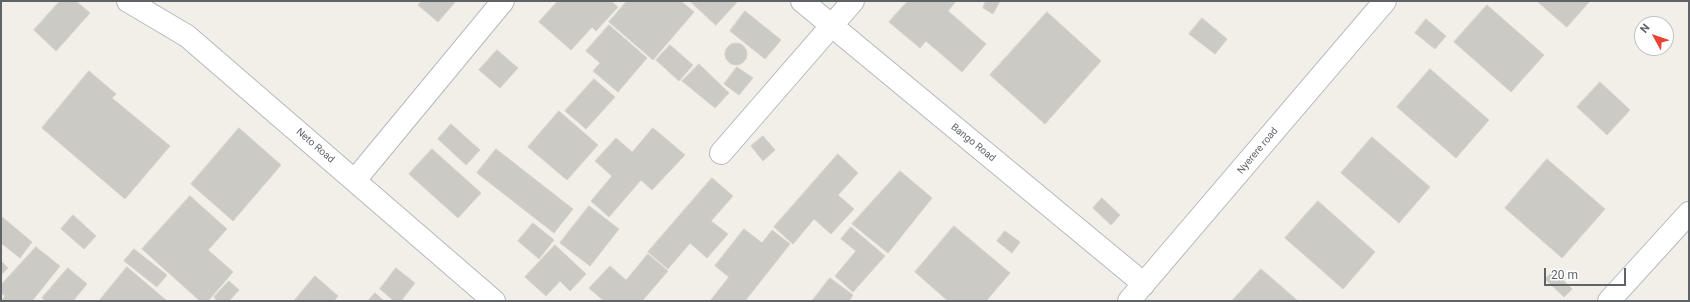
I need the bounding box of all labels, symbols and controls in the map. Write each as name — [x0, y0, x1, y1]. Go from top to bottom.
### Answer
north arrow — [1634, 16, 1674, 56]
text: N — [1638, 21, 1653, 36]
street label: Bango Road — [948, 121, 998, 165]
street label: Nyerere road — [1235, 125, 1281, 177]
street label: Neto Road — [293, 126, 337, 166]
scale bar — [1546, 260, 1628, 286]
text: 20 m — [1551, 268, 1578, 282]

